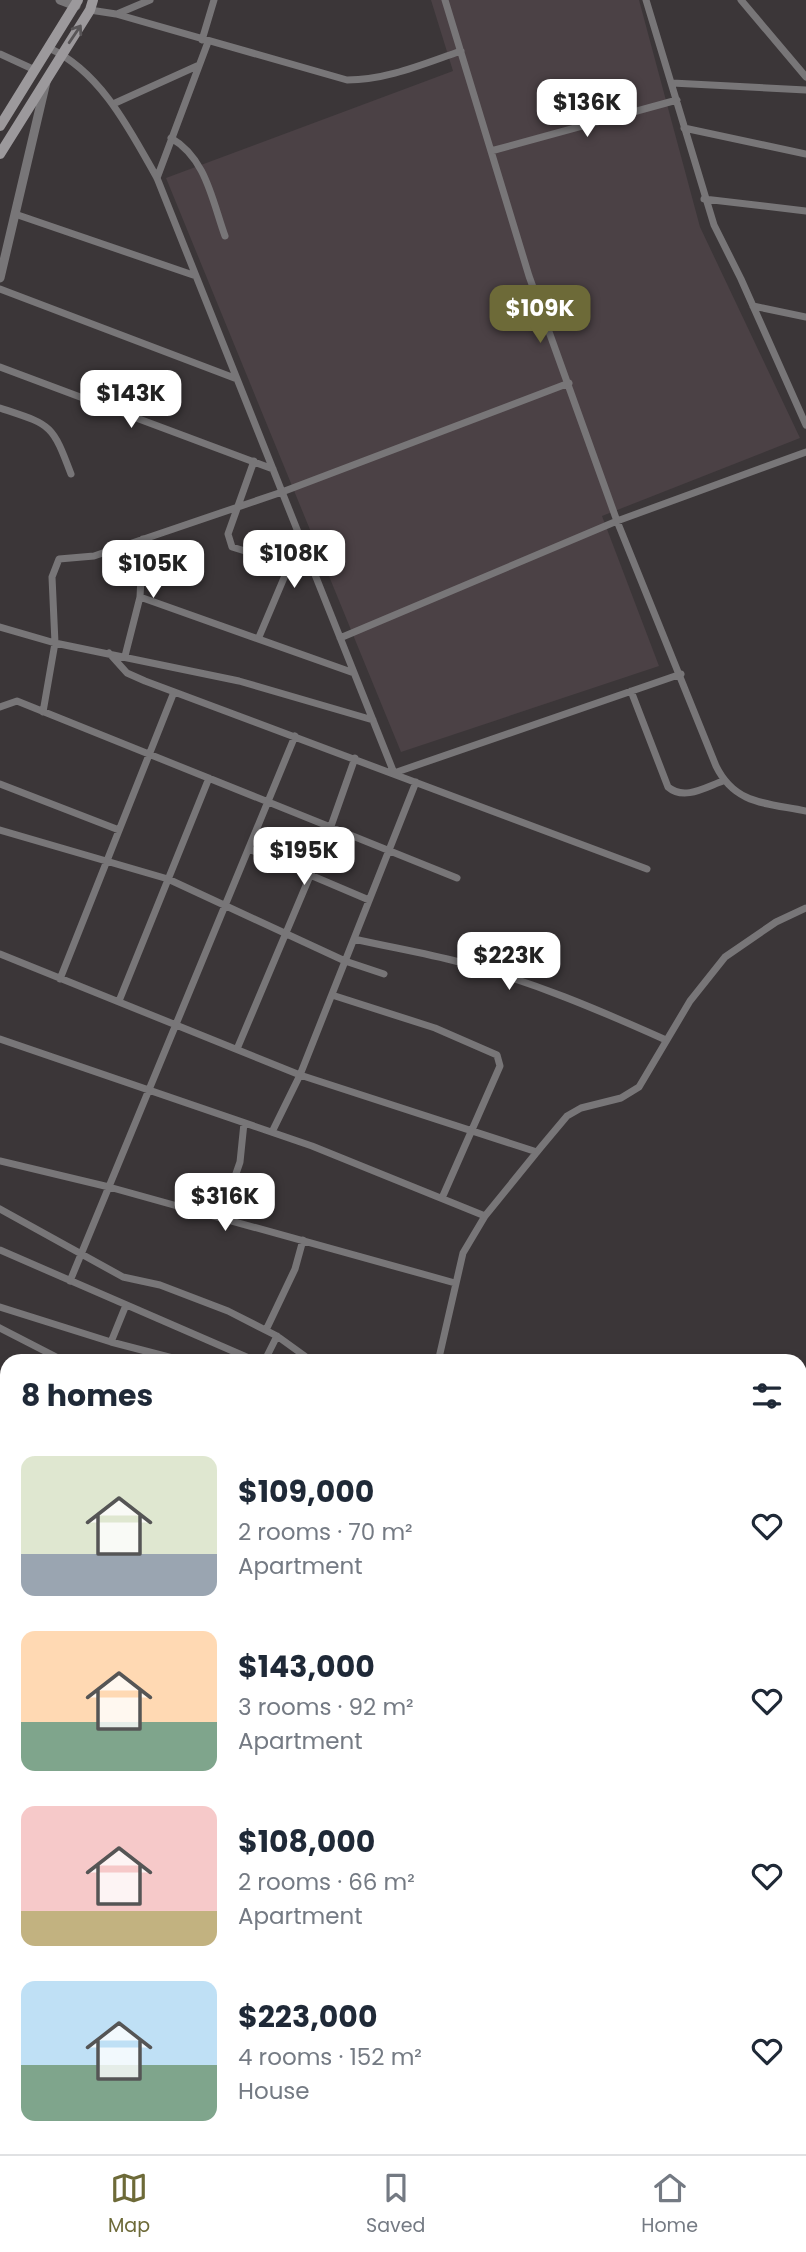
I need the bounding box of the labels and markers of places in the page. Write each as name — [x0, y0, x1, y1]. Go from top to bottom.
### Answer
pin: $136K — [538, 80, 636, 139]
pin: $109K — [491, 286, 589, 345]
pin: $143K — [82, 370, 180, 430]
pin: $108K — [245, 530, 343, 590]
pin: $105K — [104, 540, 202, 600]
pin: $195K — [255, 828, 353, 887]
pin: $223K — [460, 932, 558, 992]
pin: $316K — [176, 1174, 274, 1233]

